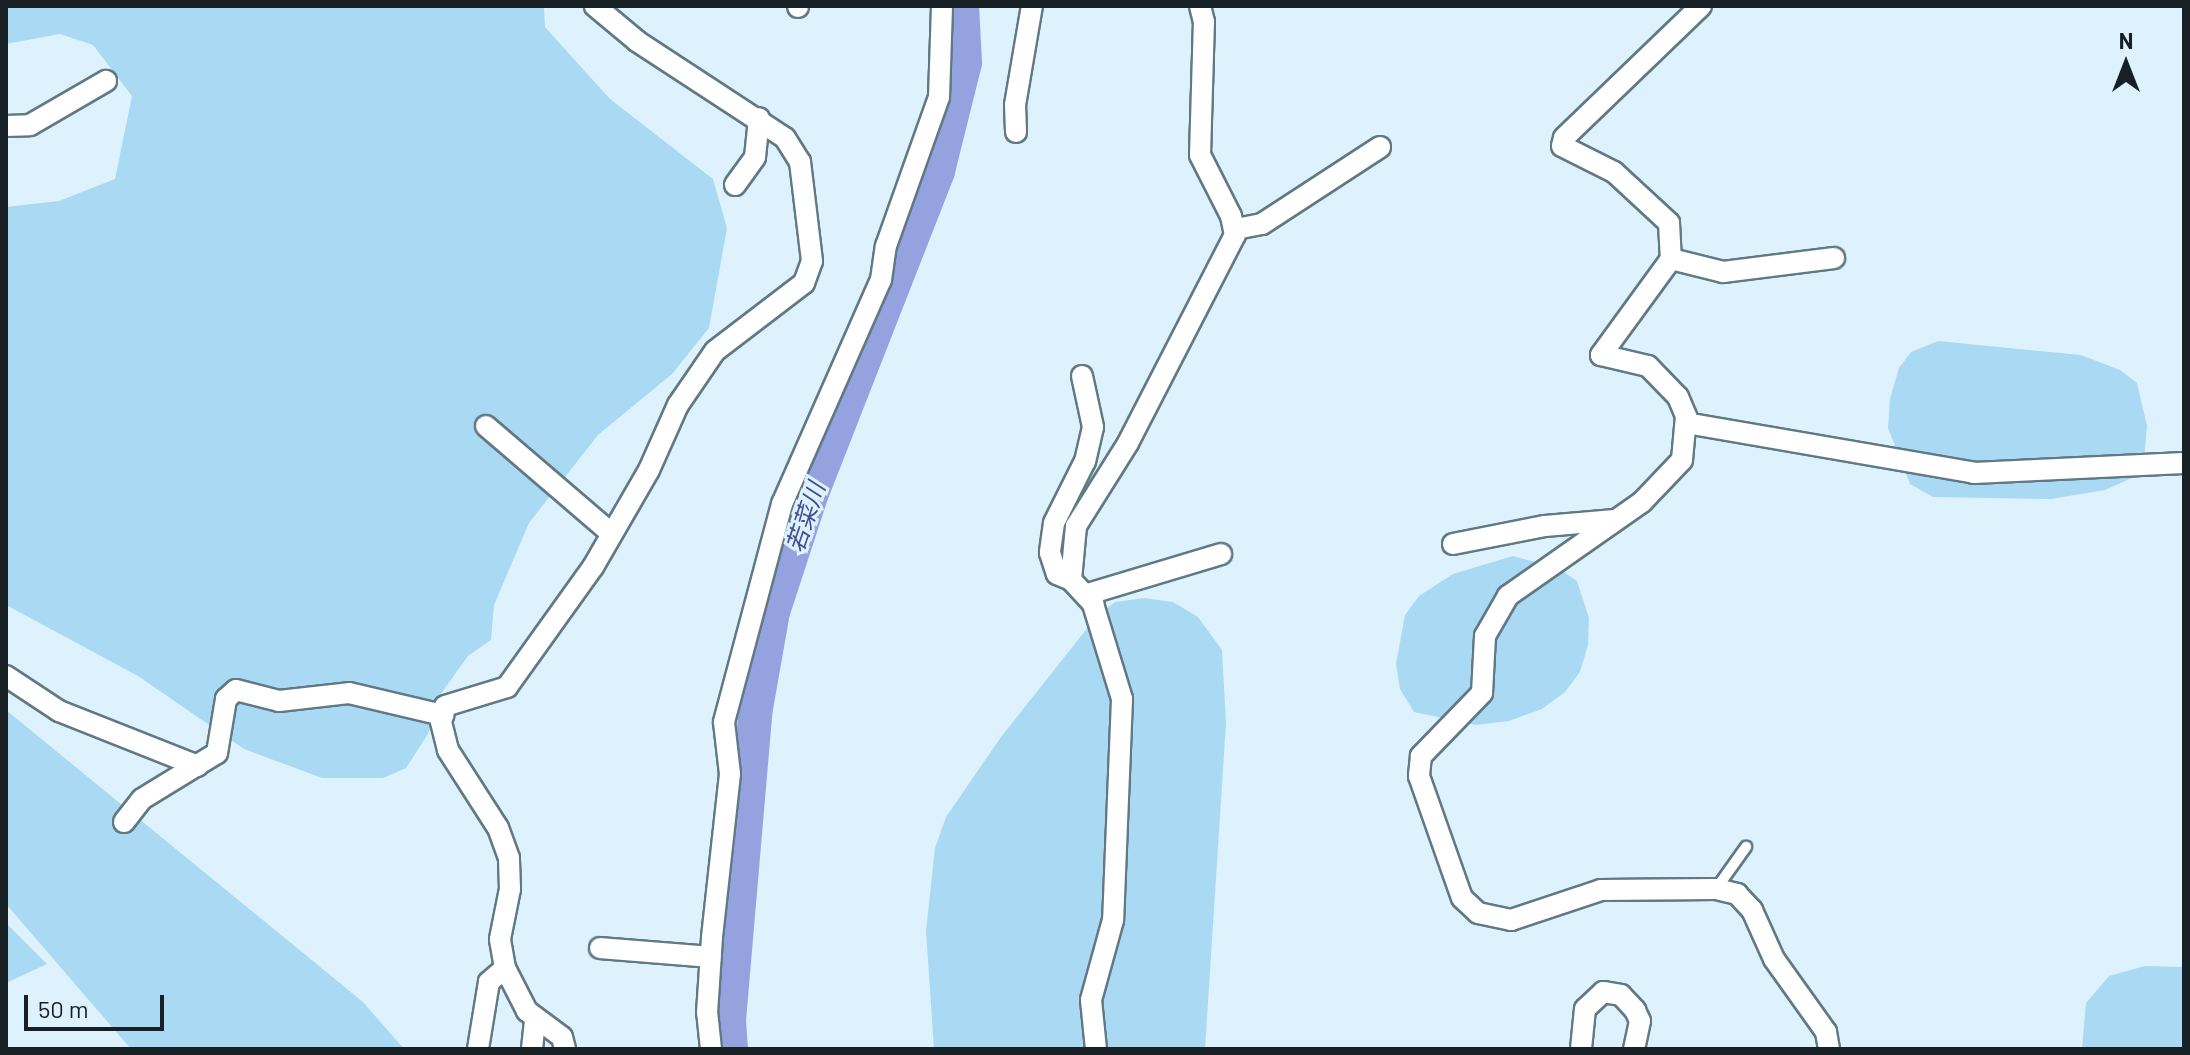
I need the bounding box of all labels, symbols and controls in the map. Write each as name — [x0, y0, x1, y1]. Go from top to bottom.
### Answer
north arrow — [2086, 24, 2166, 104]
text: N — [2119, 27, 2133, 53]
water label: 若菜川 — [780, 478, 830, 556]
scale bar — [28, 979, 168, 1029]
text: 50 m — [38, 994, 89, 1023]

